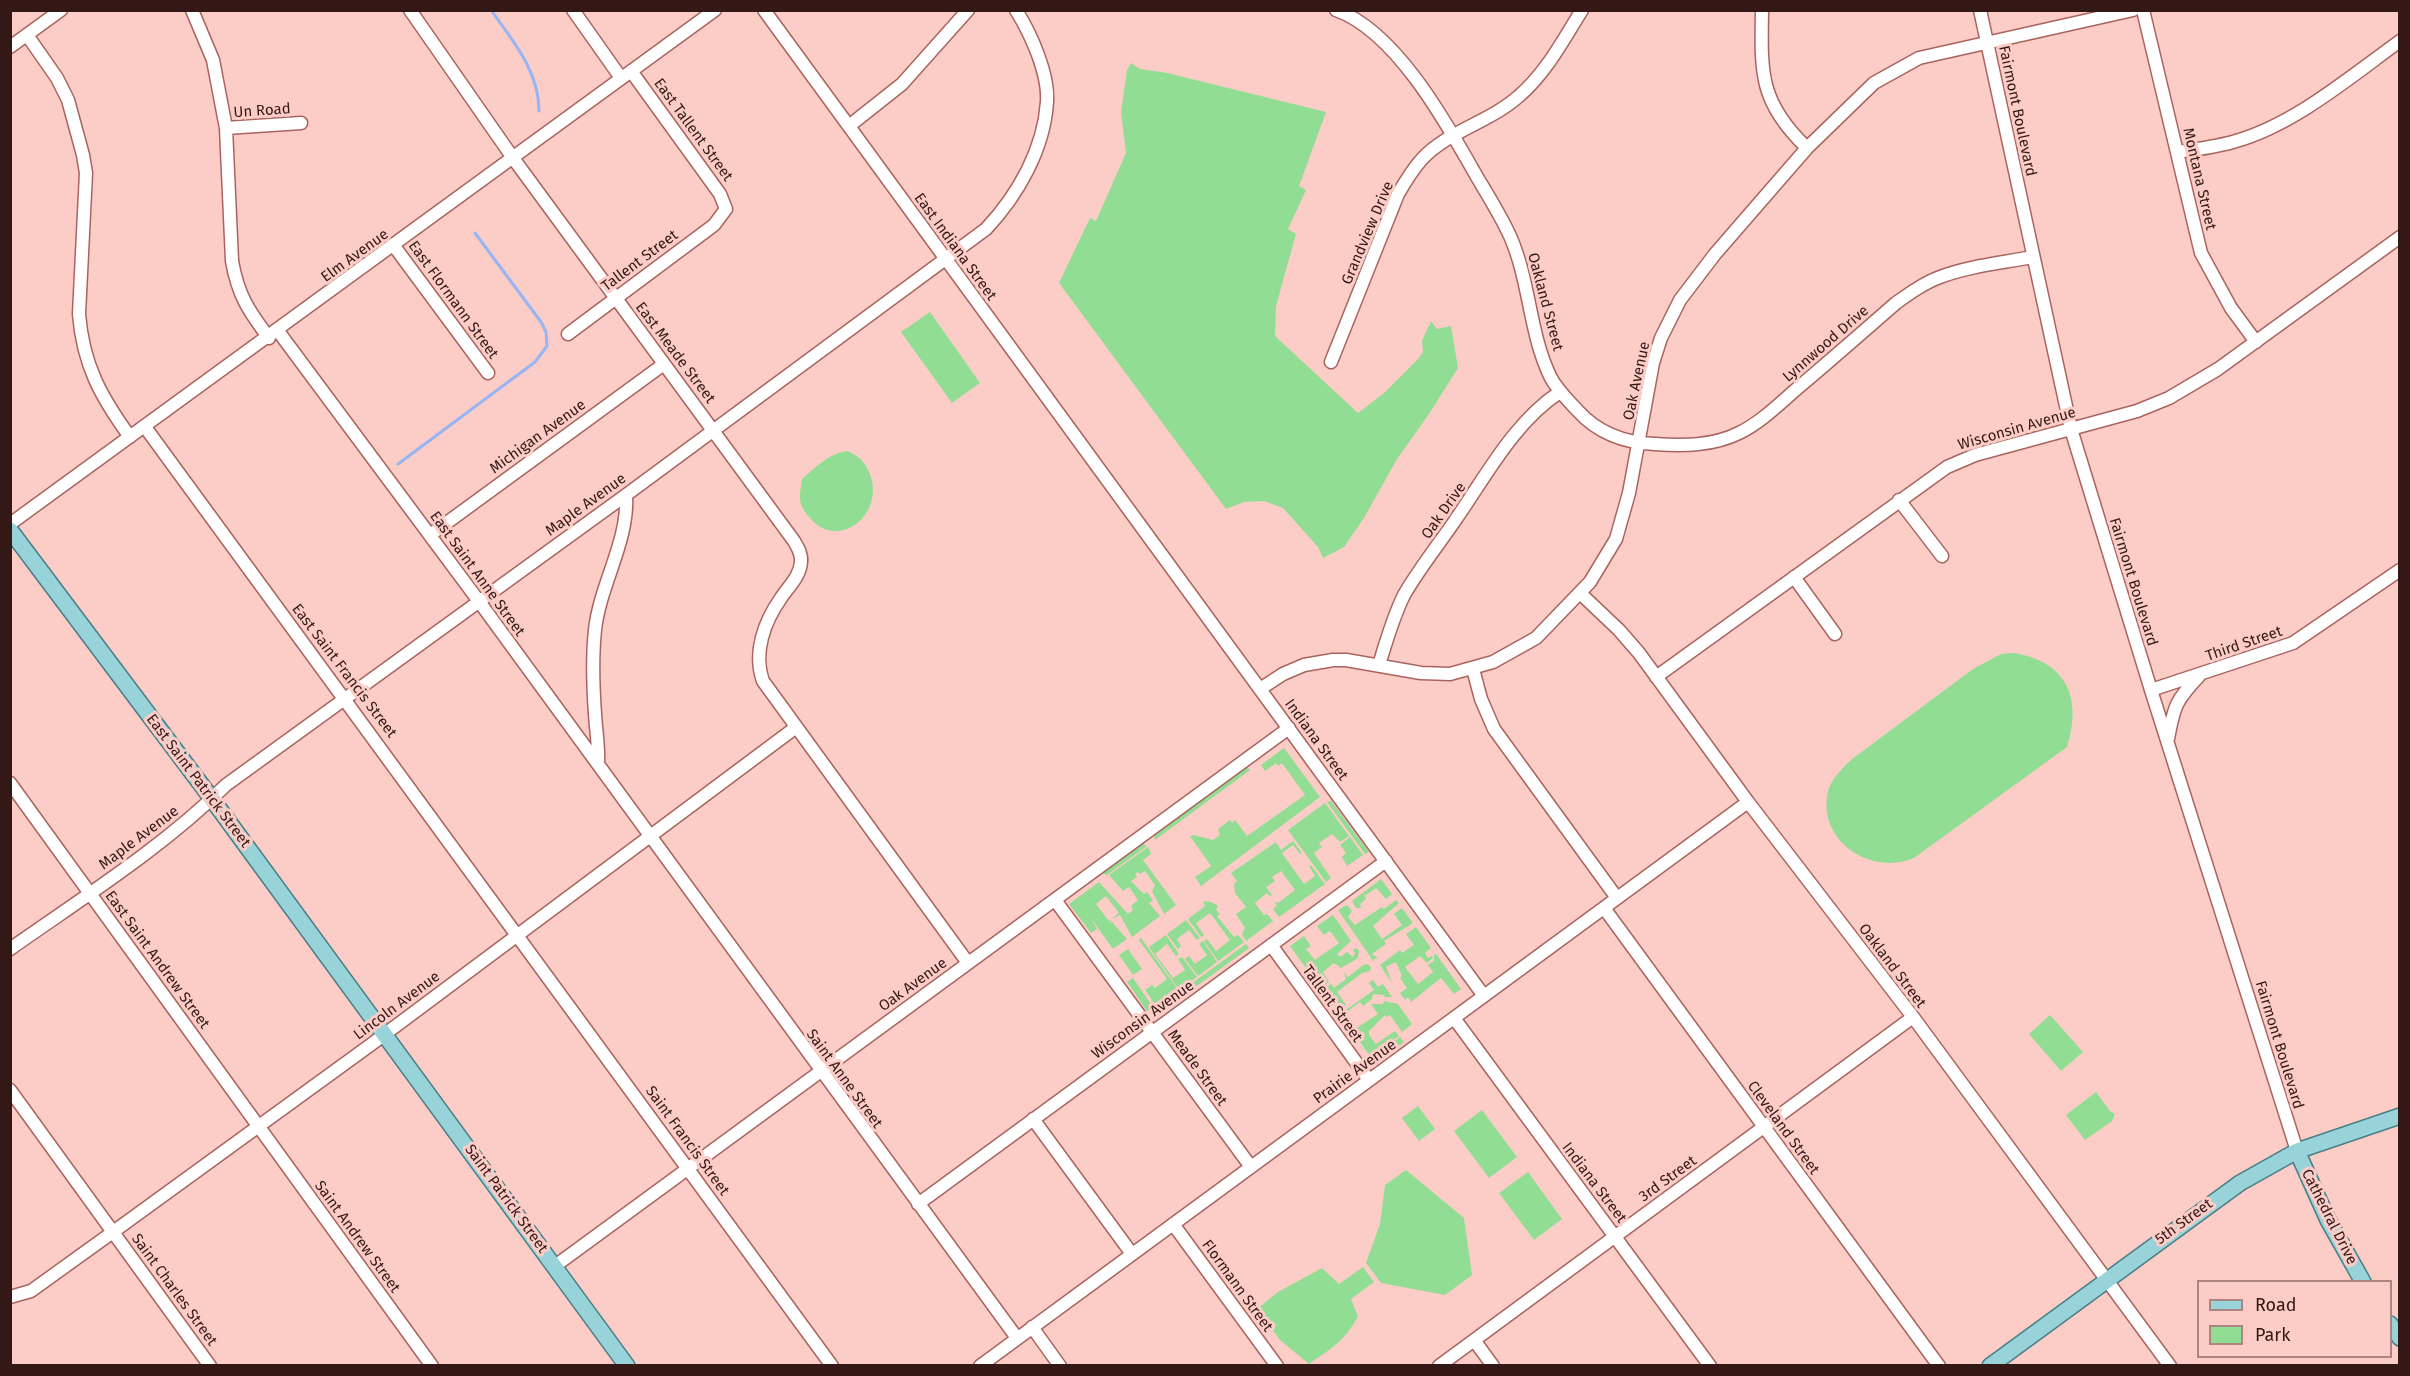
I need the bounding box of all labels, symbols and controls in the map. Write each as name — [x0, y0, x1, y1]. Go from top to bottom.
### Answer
street label: Fairmont Boulevard — [1994, 44, 2040, 178]
street label: East Tallent Street — [650, 75, 736, 185]
street label: Un Road — [233, 100, 291, 122]
street label: Montana Street — [2178, 126, 2220, 232]
street label: Grandview Drive — [1338, 179, 1398, 287]
street label: East Indiana Street — [910, 190, 1000, 304]
street label: Elm Avenue — [318, 226, 392, 286]
street label: Tallent Street — [598, 226, 682, 296]
street label: East Flormann Street — [404, 237, 502, 363]
street label: Oakland Street — [1523, 251, 1567, 353]
street label: East Meade Street — [631, 299, 719, 407]
street label: Lynnwood Drive — [1779, 302, 1873, 386]
street label: Oak Avenue — [1620, 340, 1654, 422]
street label: Michigan Avenue — [486, 396, 590, 478]
street label: Wisconsin Avenue — [1956, 404, 2078, 454]
street label: Maple Avenue — [542, 470, 630, 540]
street label: Oak Drive — [1418, 479, 1470, 543]
street label: East Saint Anne Street — [426, 508, 528, 640]
street label: Fairmont Boulevard — [2105, 516, 2161, 648]
street label: East Saint Francis Street — [288, 600, 400, 742]
street label: Third Street — [2203, 623, 2285, 665]
street label: Indiana Street — [1280, 696, 1352, 784]
street label: East Saint Patrick Street — [142, 711, 254, 851]
street label: Maple Avenue — [96, 802, 182, 874]
street label: East Saint Andrew Street — [101, 887, 213, 1033]
street label: Oakland Street — [1854, 920, 1930, 1012]
street label: Oak Avenue — [875, 954, 951, 1016]
street label: Tallent Street — [1298, 962, 1366, 1046]
street label: Lincoln Avenue — [350, 968, 444, 1044]
street label: Wisconsin Avenue — [1088, 977, 1198, 1063]
street label: Fairmont Boulevard — [2251, 979, 2307, 1111]
street label: Saint Anne Street — [802, 1026, 886, 1132]
street label: Meade Street — [1163, 1026, 1231, 1110]
street label: Prairie Avenue — [1310, 1036, 1400, 1108]
street label: Cleveland Street — [1743, 1078, 1823, 1178]
street label: Saint Francis Street — [641, 1083, 733, 1199]
street label: Indiana Street — [1558, 1139, 1630, 1227]
street label: Saint Patrick Street — [461, 1141, 551, 1257]
street label: 3rd Street — [1636, 1152, 1700, 1206]
street label: Cathedral Drive — [2297, 1166, 2361, 1268]
street label: Saint Andrew Street — [310, 1177, 404, 1297]
street label: 5th Street — [2152, 1195, 2216, 1249]
street label: Saint Charles Street — [127, 1231, 221, 1349]
street label: Flormann Street — [1198, 1236, 1276, 1336]
legend — [2197, 1280, 2392, 1358]
text: Road — [2255, 1294, 2297, 1316]
text: Park — [2255, 1324, 2290, 1346]

